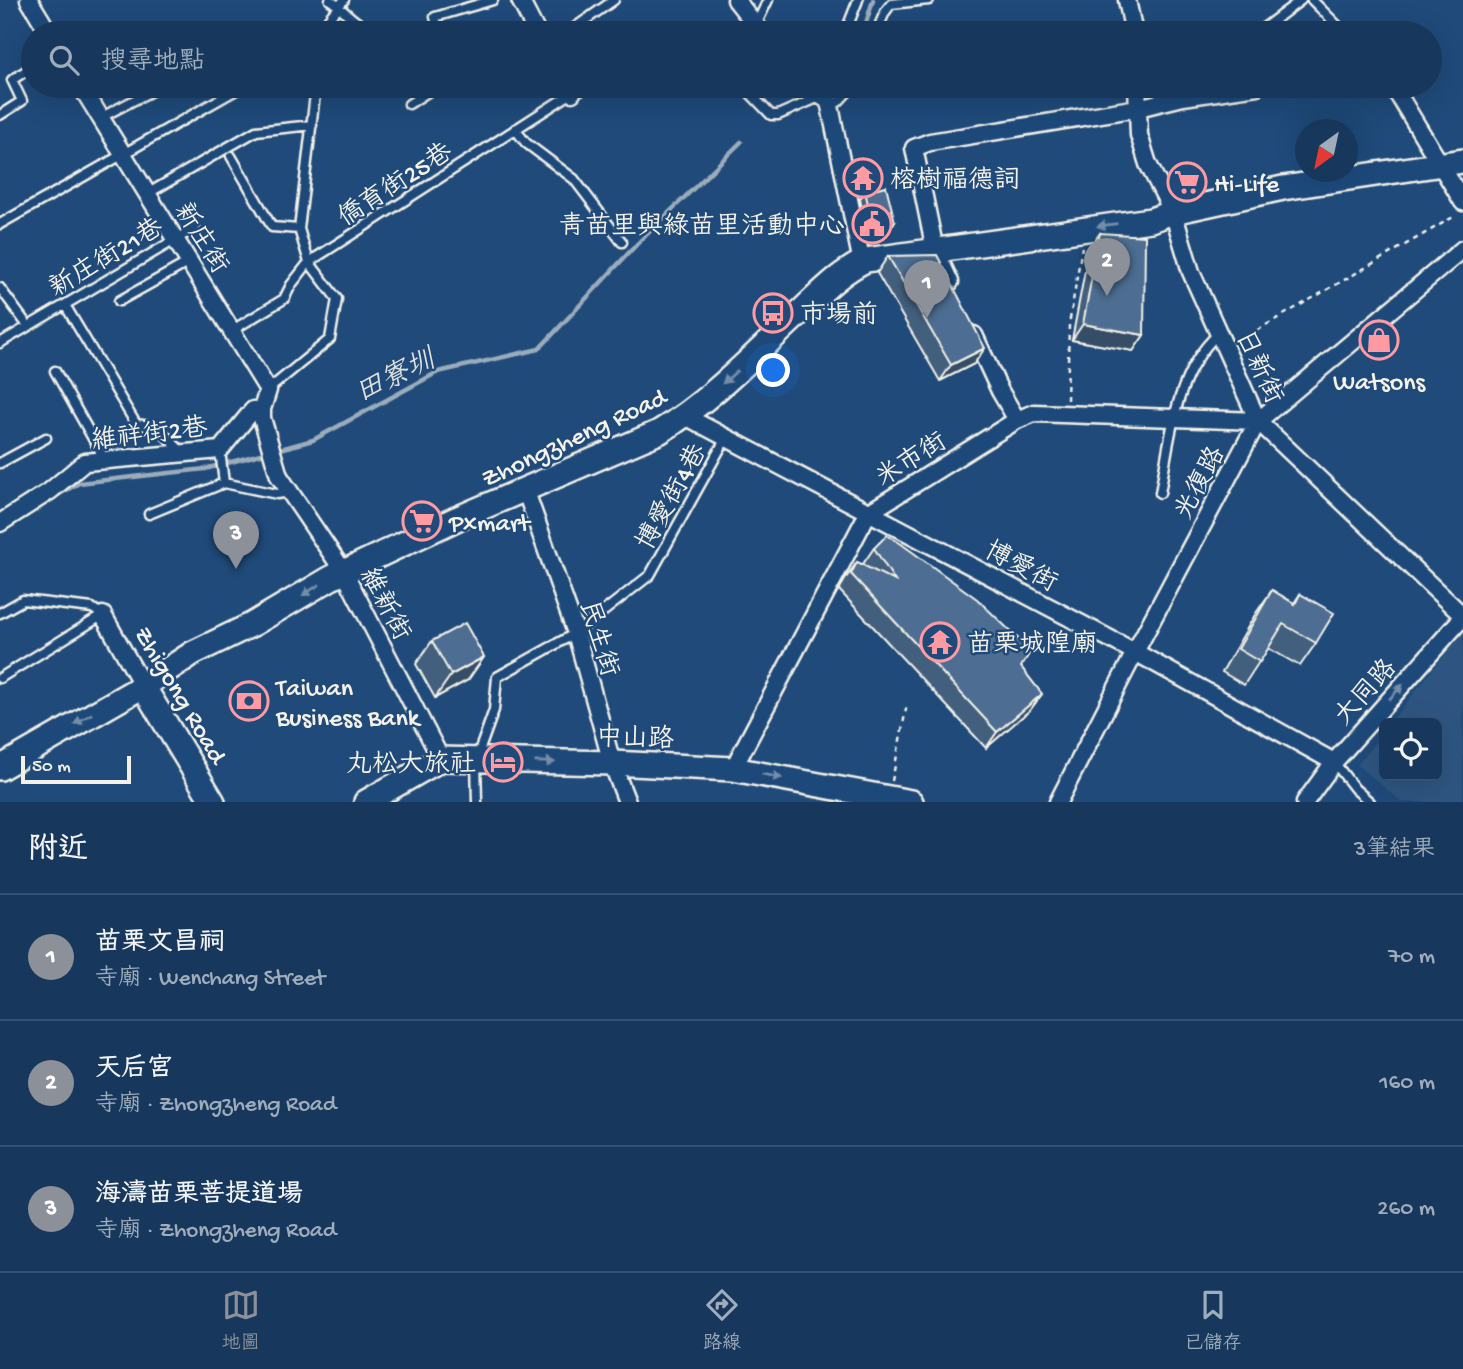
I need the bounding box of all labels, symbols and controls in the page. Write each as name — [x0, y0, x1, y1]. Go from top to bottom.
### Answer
search box — [21, 21, 1442, 98]
icon: search — [45, 41, 83, 79]
text: 搜尋地點 — [101, 48, 205, 79]
north arrow — [1295, 119, 1358, 182]
street label: 僑育街25巷 — [332, 137, 460, 235]
temple icon: 榕樹福德詞 — [842, 157, 884, 199]
supermarket icon: Hi-Life — [1166, 161, 1208, 203]
place label: 榕樹福德詞 — [890, 166, 1020, 198]
place label: Hi-Life — [1214, 171, 1280, 202]
street label: 新庄街 — [165, 197, 235, 281]
public building icon: 青苗里與綠苗里活動中心 — [851, 203, 893, 245]
place label: 青苗里與綠苗里活動中心 — [559, 211, 845, 244]
street label: 新庄街21巷 — [44, 212, 170, 306]
one-way arrow — [1096, 220, 1118, 231]
pin: 2 — [1084, 238, 1130, 296]
pin: 1 — [904, 260, 950, 318]
bus stop icon: 市場前 — [752, 292, 794, 334]
place label: 市場前 — [800, 300, 878, 333]
shop icon: Watsons — [1358, 319, 1400, 361]
street label: 日新街 — [1226, 326, 1288, 410]
water label: 田寮圳 — [350, 342, 444, 411]
your location — [756, 353, 790, 387]
one-way arrow — [721, 369, 739, 385]
place label: Watsons — [1333, 369, 1426, 400]
street label: Zhongzheng Road — [478, 383, 674, 496]
street label: 維祥街2巷 — [89, 412, 209, 459]
street label: 米市街 — [870, 426, 954, 496]
street label: 博愛街4巷 — [630, 439, 716, 557]
street label: 光復路 — [1168, 441, 1234, 526]
supermarket icon: Pxmart — [401, 500, 443, 542]
place label: Pxmart — [448, 510, 532, 541]
pin: 3 — [213, 511, 259, 569]
street label: 博愛街 — [978, 535, 1063, 601]
street label: 維新街 — [351, 562, 417, 647]
one-way arrow — [301, 584, 321, 597]
street label: 民生街 — [570, 597, 624, 681]
temple icon: 苗栗城隍廟 — [919, 621, 961, 663]
street label: Zhigong Road — [125, 622, 232, 772]
place label: 苗栗城隍廟 — [967, 629, 1097, 662]
street label: 大同路 — [1328, 653, 1405, 733]
place label: Taiwan Business Bank — [274, 675, 422, 736]
bank icon: Taiwan Business Bank — [228, 680, 270, 722]
one-way arrow — [1388, 683, 1404, 701]
one-way arrow — [74, 713, 93, 725]
map controls — [1379, 718, 1442, 781]
button: locate — [1379, 718, 1442, 781]
street label: 中山路 — [595, 722, 674, 757]
hotel icon: 丸松大旅社 — [482, 741, 524, 783]
place label: 丸松大旅社 — [346, 749, 476, 782]
scale bar — [21, 753, 131, 785]
text: 50 m — [32, 756, 71, 779]
one-way arrow — [534, 756, 556, 767]
one-way arrow — [761, 771, 783, 782]
text: 附近 — [28, 834, 88, 869]
text: 3筆結果 — [1354, 837, 1435, 864]
text: 苗栗文昌祠 — [95, 929, 225, 960]
text: 1 — [46, 944, 56, 971]
text: 70 m — [1388, 944, 1435, 971]
text: 寺廟 · Wenchang Street — [95, 966, 325, 993]
text: 天后宮 — [95, 1055, 173, 1086]
text: 2 — [45, 1070, 57, 1097]
text: 160 m — [1379, 1070, 1435, 1097]
text: 寺廟 · Zhongzheng Road — [95, 1092, 336, 1119]
text: 海濤苗栗菩提道場 — [95, 1181, 303, 1212]
text: 3 — [45, 1196, 57, 1223]
text: 260 m — [1377, 1196, 1435, 1223]
text: 寺廟 · Zhongzheng Road — [95, 1218, 336, 1245]
tab: 地圖 — [222, 1286, 260, 1356]
tab: 路線 — [703, 1286, 741, 1356]
tab: 已儲存 — [1184, 1286, 1241, 1356]

